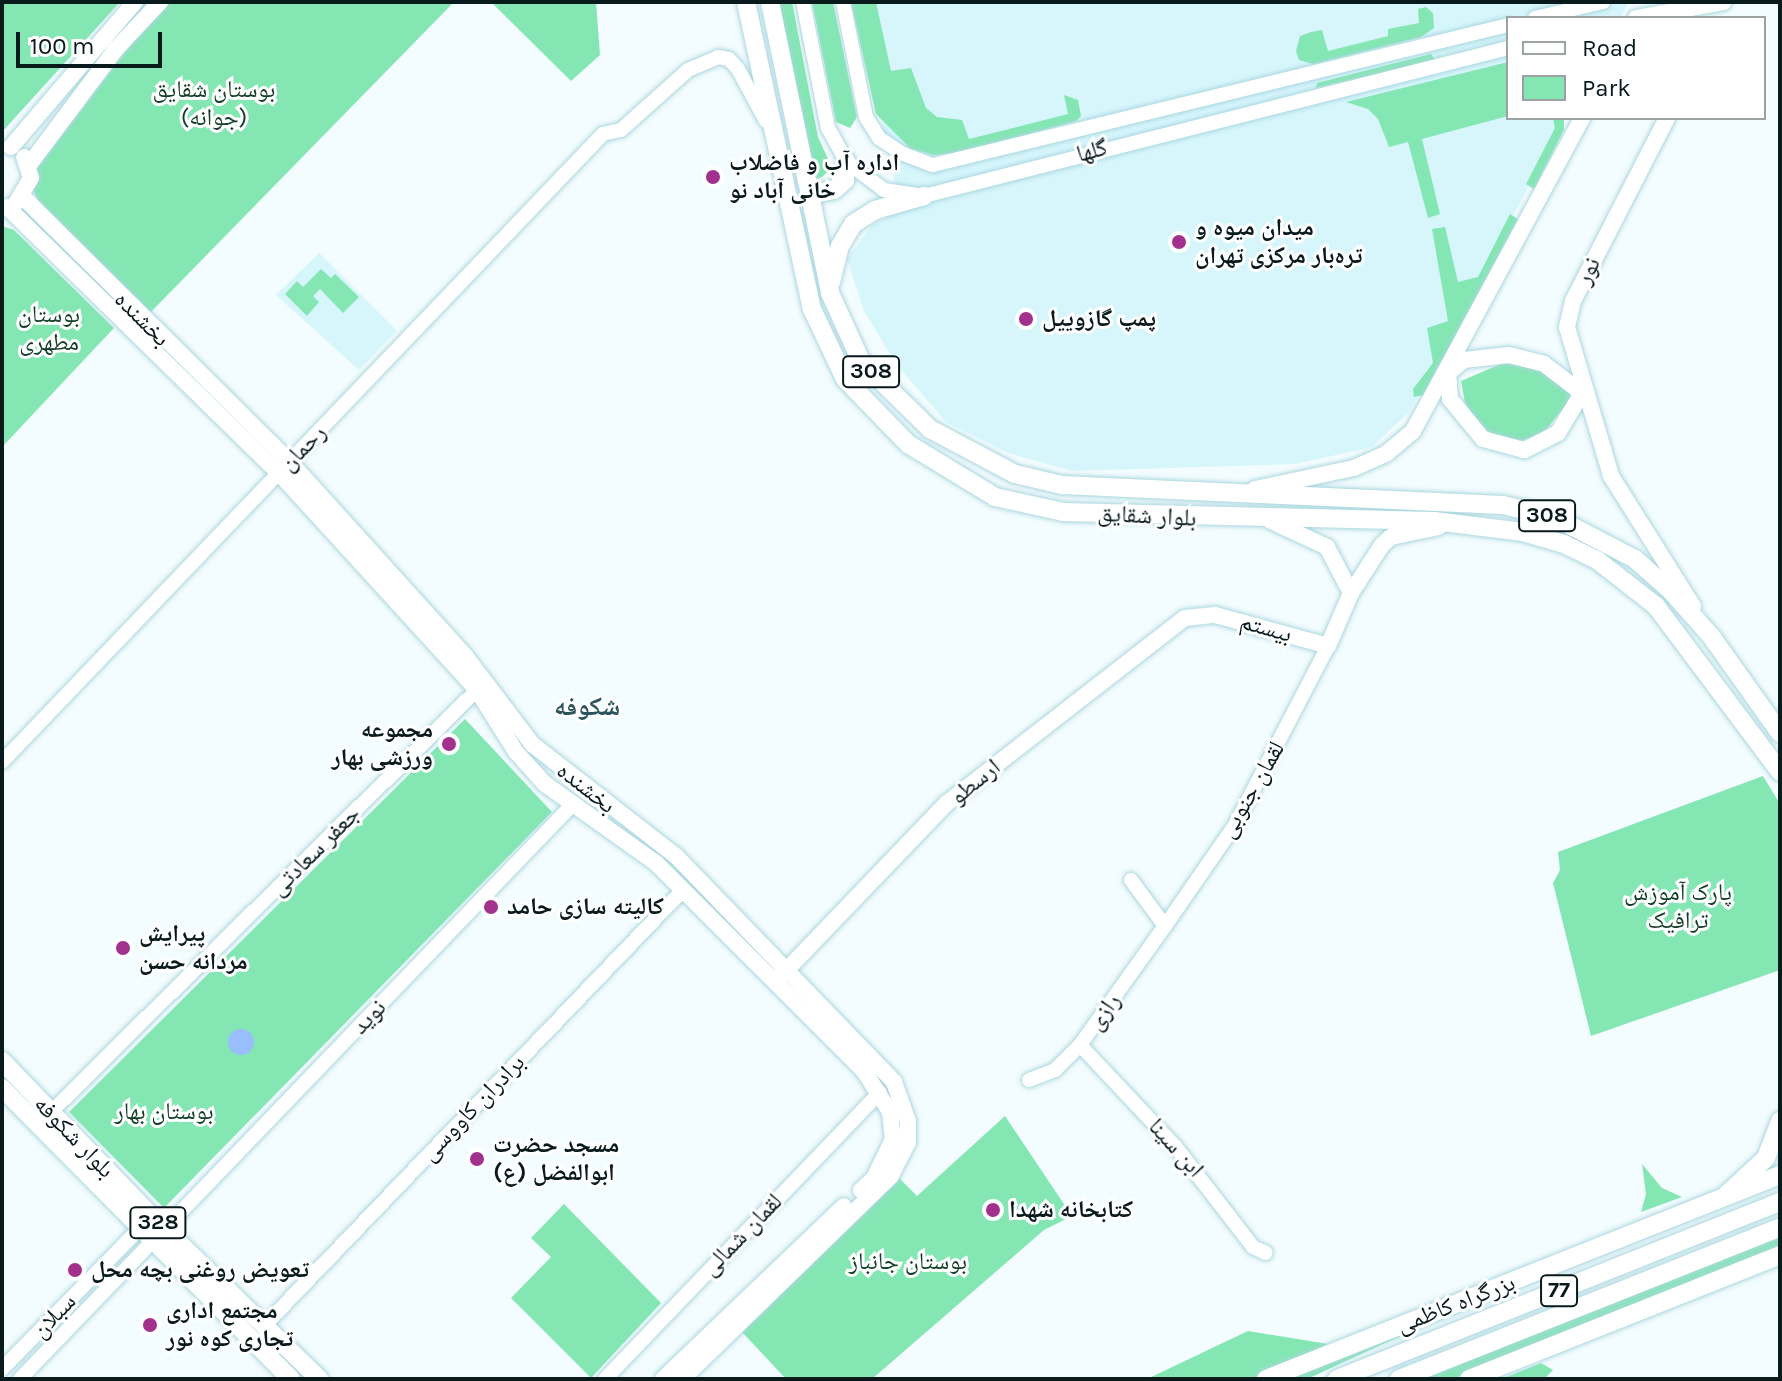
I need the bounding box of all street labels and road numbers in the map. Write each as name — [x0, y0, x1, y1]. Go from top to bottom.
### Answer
street label: گلها — [1073, 133, 1111, 169]
street label: نور — [1569, 252, 1607, 290]
street label: بخشنده — [108, 285, 176, 353]
road number: 308 — [841, 354, 901, 390]
street label: رحمان — [274, 418, 332, 478]
road number: 308 — [1517, 498, 1577, 534]
street label: بلوار شقایق — [1097, 499, 1197, 533]
street label: بیستم — [1237, 607, 1295, 649]
street label: لقمان جنوبی — [1213, 737, 1291, 843]
street label: ارسطو — [944, 753, 1006, 811]
street label: بخشنده — [551, 756, 621, 820]
street label: جعفر سعادتی — [264, 800, 366, 902]
street label: رازی — [1081, 988, 1127, 1036]
street label: نوید — [346, 994, 392, 1040]
street label: برادران کاووسی — [415, 1049, 531, 1167]
street label: بلوار شکوفه — [28, 1090, 120, 1184]
street label: ابن سینا — [1142, 1113, 1210, 1183]
street label: لقمان شمالی — [696, 1188, 788, 1282]
road number: 328 — [128, 1205, 188, 1241]
street label: بزرگراه کاظمی — [1393, 1268, 1519, 1340]
road number: 77 — [1539, 1273, 1579, 1309]
street label: سبلان — [26, 1287, 82, 1345]

